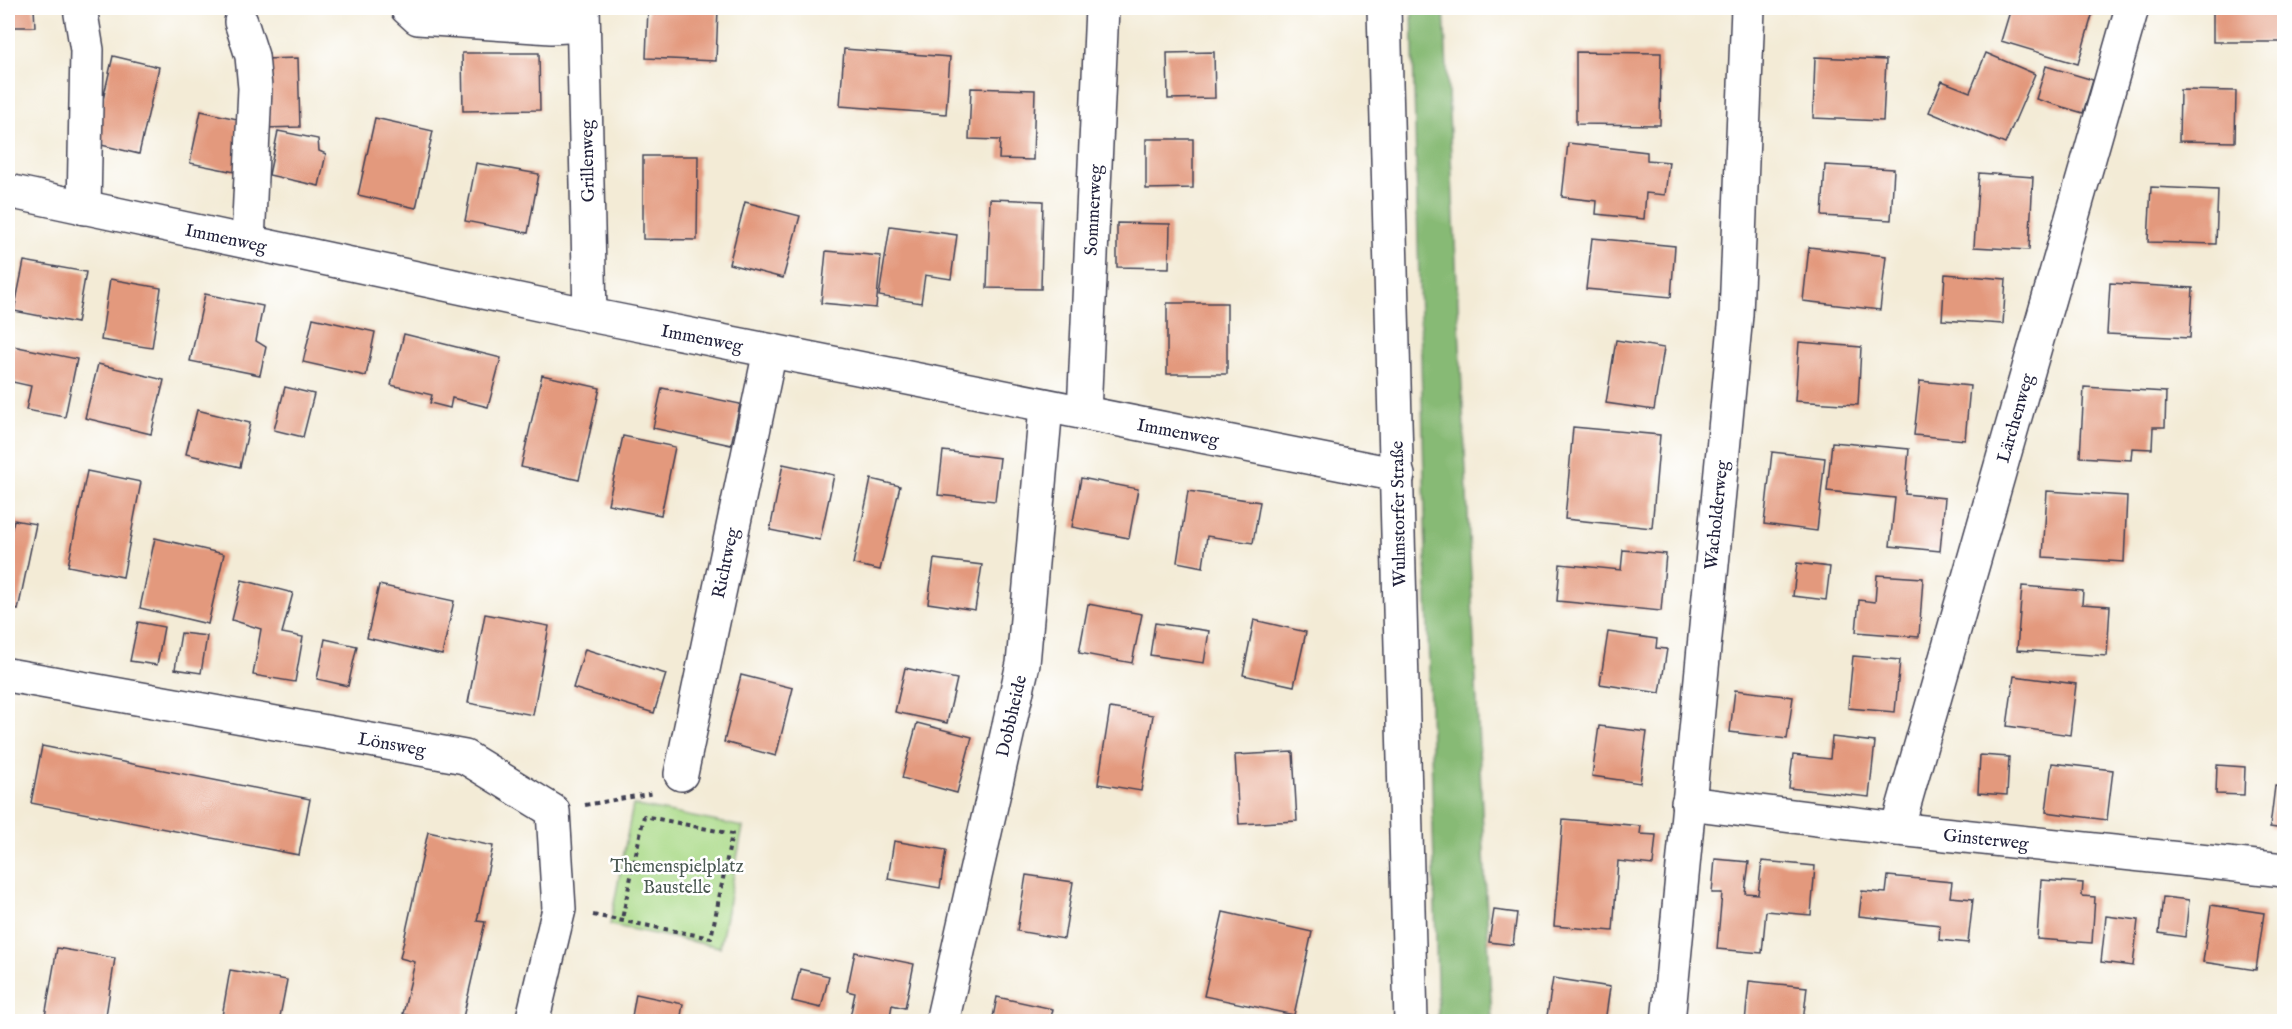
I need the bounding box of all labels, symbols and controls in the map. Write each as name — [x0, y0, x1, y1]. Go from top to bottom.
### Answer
street label: Grillenweg — [576, 119, 601, 203]
street label: Sommerweg — [1081, 164, 1108, 256]
street label: Immenweg — [183, 220, 269, 259]
street label: Immenweg — [659, 320, 745, 359]
street label: Lärchenweg — [1993, 371, 2040, 466]
street label: Immenweg — [1135, 414, 1221, 453]
street label: Wulmstorfer Straße — [1387, 441, 1412, 587]
street label: Wacholderweg — [1700, 459, 1735, 571]
street label: Richtweg — [708, 526, 745, 601]
street label: Dobbheide — [992, 673, 1033, 760]
street label: Lönsweg — [356, 728, 428, 763]
street label: Ginsterweg — [1942, 825, 2030, 856]
park label: Themenspielplatz Baustelle — [610, 856, 744, 900]

